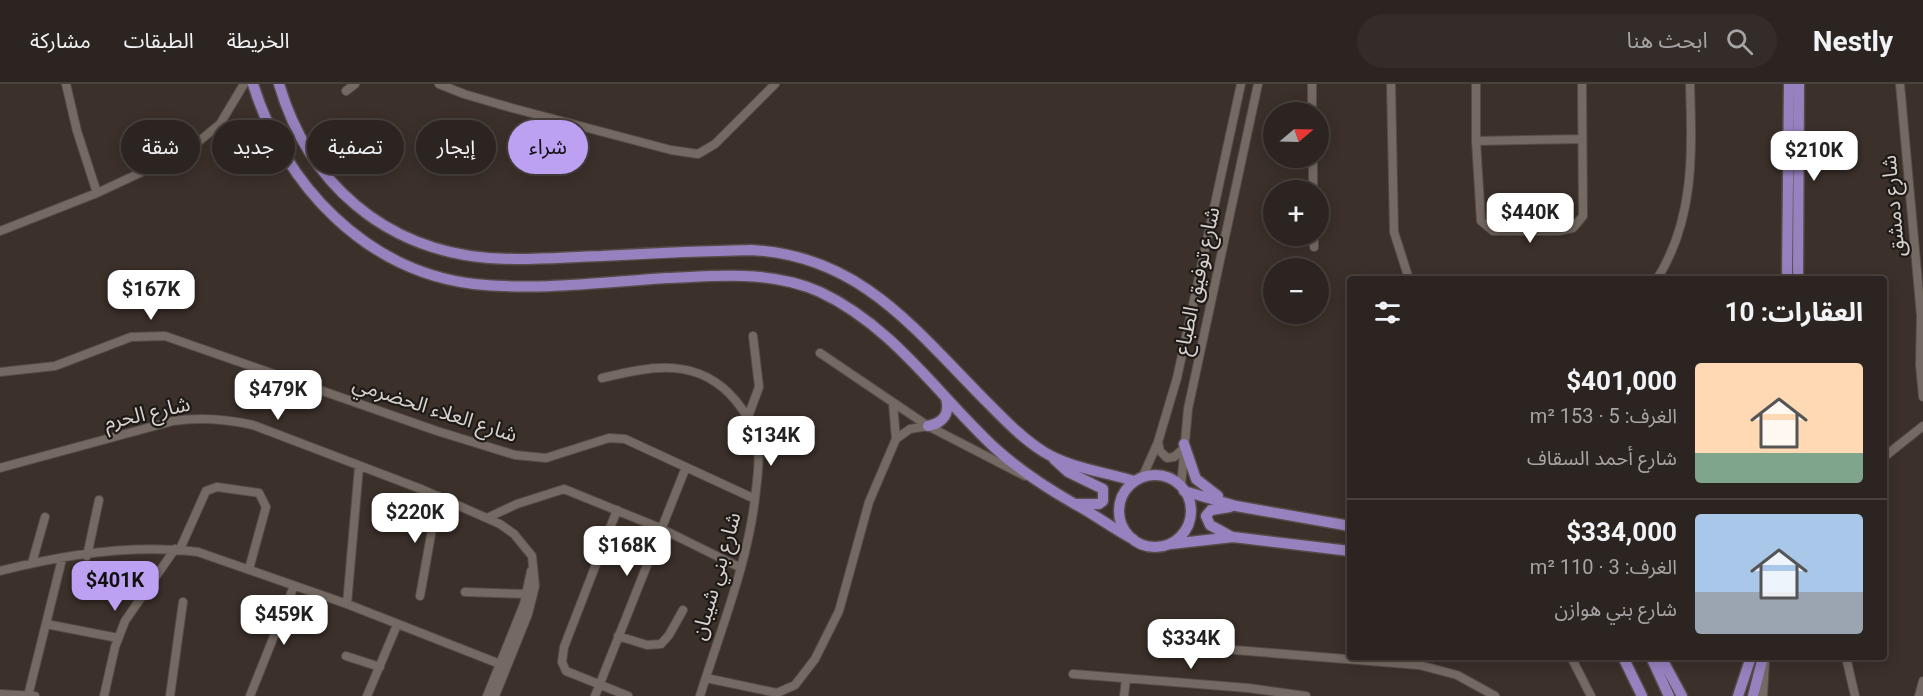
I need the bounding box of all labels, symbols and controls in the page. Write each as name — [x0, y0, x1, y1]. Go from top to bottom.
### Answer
search box — [1357, 14, 1777, 68]
icon: search — [1723, 25, 1756, 58]
text: Nestly — [1813, 25, 1893, 58]
text: ابحث هنا — [1627, 28, 1708, 53]
text: مشاركة — [30, 29, 91, 53]
text: الطبقات — [124, 29, 194, 53]
text: الخريطة — [227, 29, 290, 53]
north arrow — [1263, 102, 1329, 168]
map controls — [1263, 102, 1329, 324]
chip: شقة — [121, 120, 200, 174]
chip: جديد — [212, 120, 295, 174]
chip: تصفية — [307, 120, 404, 174]
chip: إيجار — [416, 120, 496, 174]
chip: شراء — [508, 120, 588, 174]
pin: $210K — [1772, 131, 1856, 182]
text: $210K — [1785, 138, 1843, 162]
street label: شارع دمشق — [1877, 154, 1912, 258]
button: + — [1263, 180, 1329, 246]
pin: $440K — [1488, 193, 1572, 244]
text: $440K — [1501, 200, 1559, 224]
street label: شارع توفيق الطباع — [1170, 205, 1227, 358]
button: − — [1263, 258, 1329, 324]
pin: $167K — [109, 270, 193, 321]
text: $167K — [122, 277, 180, 301]
icon: filters — [1371, 296, 1404, 329]
text: العقارات: 10 — [1724, 297, 1863, 327]
text: $401,000 — [1566, 366, 1677, 396]
pin: $479K — [236, 370, 320, 421]
street label: شارع العلاء الحضرمي — [348, 371, 520, 451]
text: $479K — [249, 377, 307, 401]
icon: home — [1743, 387, 1815, 459]
street label: شارع الحرم — [102, 391, 193, 438]
text: الغرف: 5 · 153 m² — [1530, 404, 1677, 428]
pin: $134K — [729, 416, 813, 467]
text: $134K — [742, 423, 800, 447]
text: شارع أحمد السقاف — [1527, 446, 1677, 470]
pin: $220K — [373, 493, 457, 544]
text: $220K — [386, 500, 444, 524]
street label: شارع بني شيبان — [686, 509, 749, 644]
text: $334,000 — [1566, 517, 1677, 547]
pin: $168K — [585, 526, 669, 577]
text: $168K — [598, 533, 656, 557]
icon: home — [1743, 538, 1815, 610]
text: الغرف: 3 · 110 m² — [1530, 555, 1677, 579]
pin: $401K — [73, 561, 157, 612]
text: $401K — [86, 568, 144, 592]
pin: $459K — [242, 595, 326, 646]
text: شارع بني هوازن — [1554, 597, 1677, 621]
text: $459K — [255, 602, 313, 626]
pin: $334K — [1149, 619, 1233, 670]
text: $334K — [1162, 626, 1220, 650]

